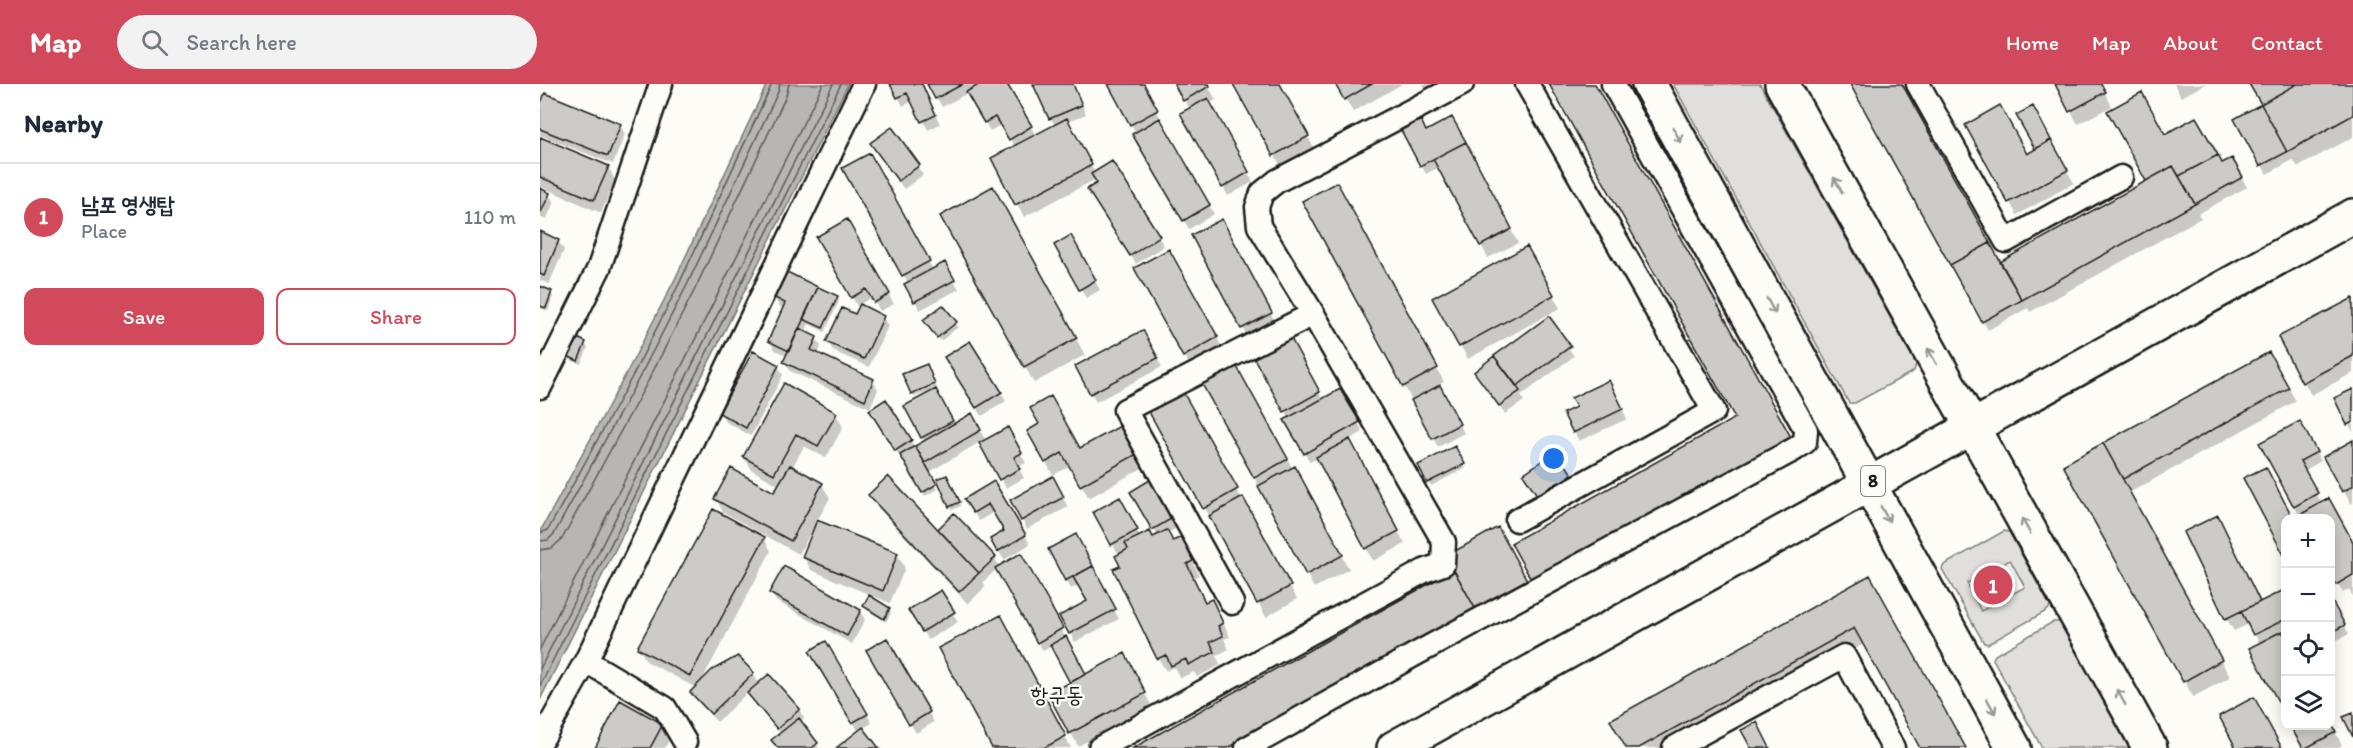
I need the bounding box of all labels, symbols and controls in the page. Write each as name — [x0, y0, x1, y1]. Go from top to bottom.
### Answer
search box — [117, 15, 537, 69]
text: Map — [30, 25, 81, 59]
icon: search — [138, 26, 171, 59]
text: Search here — [186, 29, 297, 56]
text: Home — [2006, 30, 2059, 55]
text: Map — [2092, 30, 2131, 55]
text: About — [2164, 30, 2218, 55]
text: Contact — [2251, 30, 2323, 55]
text: Nearby — [24, 107, 103, 139]
one-way arrow — [1672, 126, 1683, 144]
one-way arrow — [1832, 177, 1844, 194]
text: 남포 영생탑 — [81, 191, 174, 218]
text: 1 — [39, 205, 48, 229]
text: 110 m — [464, 205, 516, 229]
text: Place — [81, 219, 127, 243]
button: Save — [24, 288, 264, 345]
button: Share — [276, 288, 516, 345]
one-way arrow — [1766, 297, 1777, 315]
one-way arrow — [1926, 348, 1938, 365]
your location — [1539, 444, 1568, 473]
road number: 8 — [1861, 466, 1885, 496]
one-way arrow — [1879, 505, 1891, 522]
map controls — [2281, 514, 2335, 730]
button: + — [2281, 514, 2335, 568]
one-way arrow — [2020, 518, 2032, 535]
pin: 1 — [1974, 562, 2012, 608]
button: − — [2281, 568, 2335, 622]
button: locate — [2281, 622, 2335, 676]
button: layers — [2281, 676, 2335, 730]
district label: 항구동 — [1030, 681, 1084, 708]
one-way arrow — [2115, 689, 2127, 706]
one-way arrow — [1985, 697, 1997, 714]

